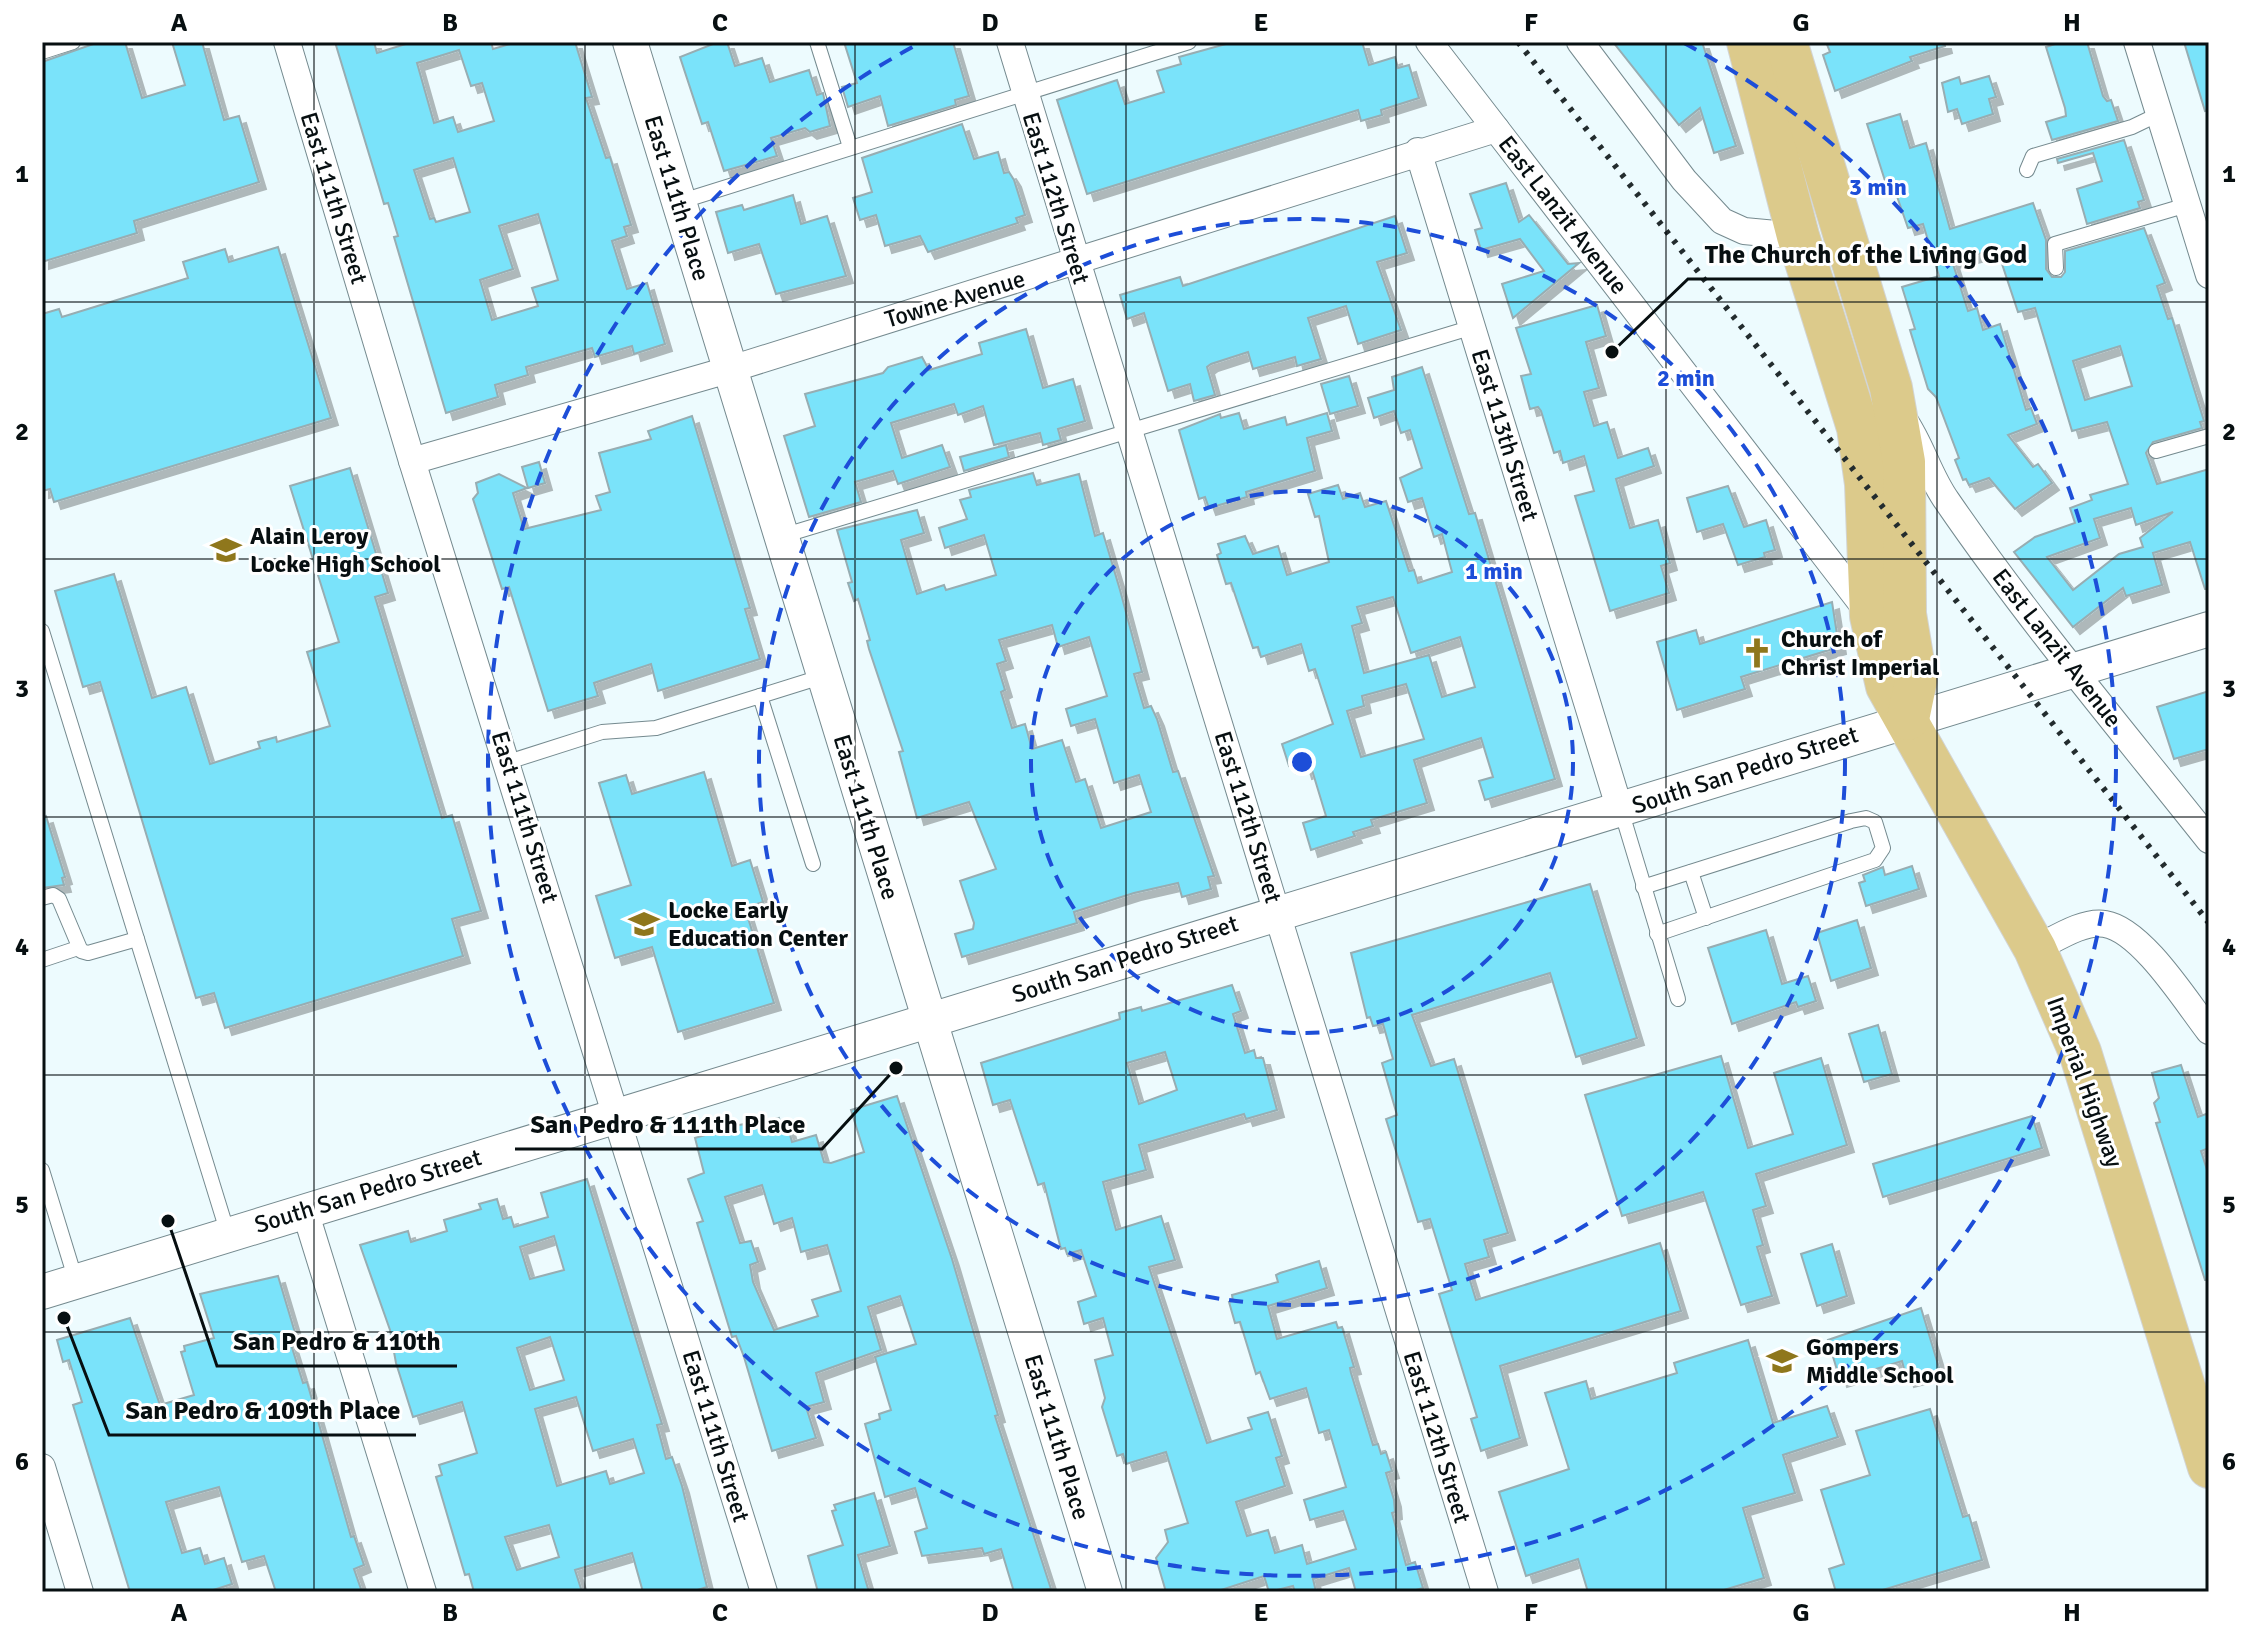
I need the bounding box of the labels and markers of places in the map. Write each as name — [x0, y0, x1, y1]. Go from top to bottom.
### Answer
callout: The Church of the Living God — [1688, 229, 2043, 279]
place label: Alain Leroy Locke High School — [250, 521, 441, 579]
school or university icon: Alain Leroy Locke High School — [209, 533, 243, 567]
place label: Church of Christ Imperial — [1781, 624, 1940, 682]
church icon: Church of Christ Imperial — [1740, 636, 1774, 670]
centre of rings — [1288, 748, 1316, 776]
place label: Locke Early Education Center — [668, 895, 848, 953]
school or university icon: Locke Early Education Center — [627, 907, 661, 941]
callout: San Pedro & 111th Place — [515, 1099, 822, 1149]
callout: San Pedro & 110th — [217, 1316, 457, 1366]
place label: Gompers Middle School — [1806, 1332, 1954, 1390]
school or university icon: Gompers Middle School — [1765, 1344, 1799, 1378]
callout: San Pedro & 109th Place — [109, 1385, 416, 1435]

